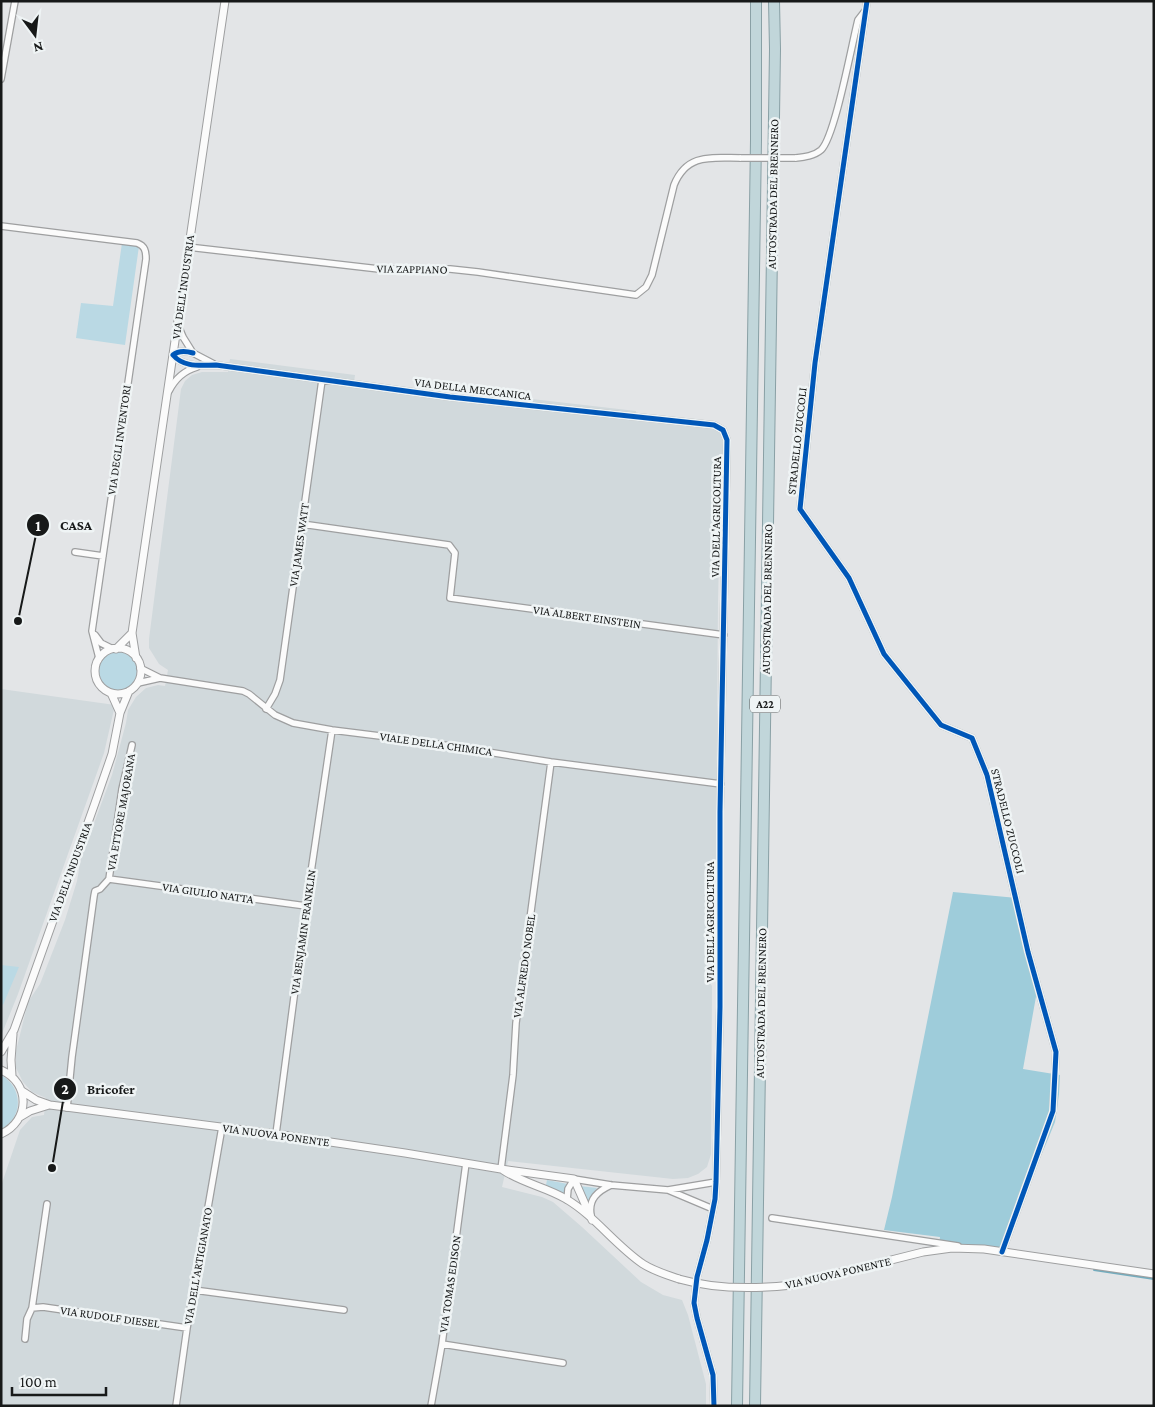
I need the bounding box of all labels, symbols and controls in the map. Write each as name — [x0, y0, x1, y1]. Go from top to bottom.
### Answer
north arrow — [10, 10, 60, 60]
text: N — [31, 39, 45, 57]
street label: AUTOSTRADA DEL BRENNERO — [765, 119, 781, 269]
street label: VIA DELL'INDUSTRIA — [169, 234, 197, 340]
street label: VIA ZAPPIANO — [376, 261, 448, 277]
street label: VIA DELLA MECCANICA — [414, 375, 532, 403]
street label: VIA DEGLI INVENTORI — [104, 384, 134, 496]
street label: STRADELLO ZUCCOLI — [784, 386, 810, 495]
street label: VIA DELL'AGRICOLTURA — [708, 456, 724, 578]
street label: VIA JAMES WATT — [286, 502, 312, 588]
callout: CASA — [25, 511, 102, 540]
text: CASA — [60, 517, 93, 533]
text: 1 — [35, 518, 41, 534]
street label: AUTOSTRADA DEL BRENNERO — [759, 524, 775, 674]
street label: VIA ALBERT EINSTEIN — [532, 602, 642, 632]
road number: A22 — [750, 696, 780, 712]
street label: VIALE DELLA CHIMICA — [379, 729, 493, 759]
street label: VIA ETTORE MAJORANA — [104, 752, 138, 872]
street label: STRADELLO ZUCCOLI — [988, 767, 1028, 875]
street label: VIA DELL'INDUSTRIA — [45, 820, 95, 924]
street label: VIA DELL'AGRICOLTURA — [703, 861, 717, 983]
street label: VIA BENJAMIN FRANKLIN — [287, 869, 319, 995]
street label: VIA GIULIO NATTA — [161, 880, 255, 906]
street label: VIA ALFREDO NOBEL — [510, 913, 538, 1019]
street label: AUTOSTRADA DEL BRENNERO — [753, 928, 769, 1078]
callout: Bricofer — [52, 1074, 145, 1103]
text: 2 — [61, 1081, 69, 1097]
text: Bricofer — [87, 1081, 135, 1097]
street label: VIA NUOVA PONENTE — [222, 1121, 331, 1150]
street label: VIA DELL'ARTIGIANATO — [181, 1206, 215, 1326]
street label: VIA TOMAS EDISON — [436, 1234, 464, 1334]
street label: VIA NUOVA PONENTE — [784, 1254, 893, 1292]
street label: VIA RUDOLF DIESEL — [59, 1303, 161, 1331]
scale bar — [12, 1364, 106, 1396]
text: 100 m — [20, 1374, 57, 1390]

